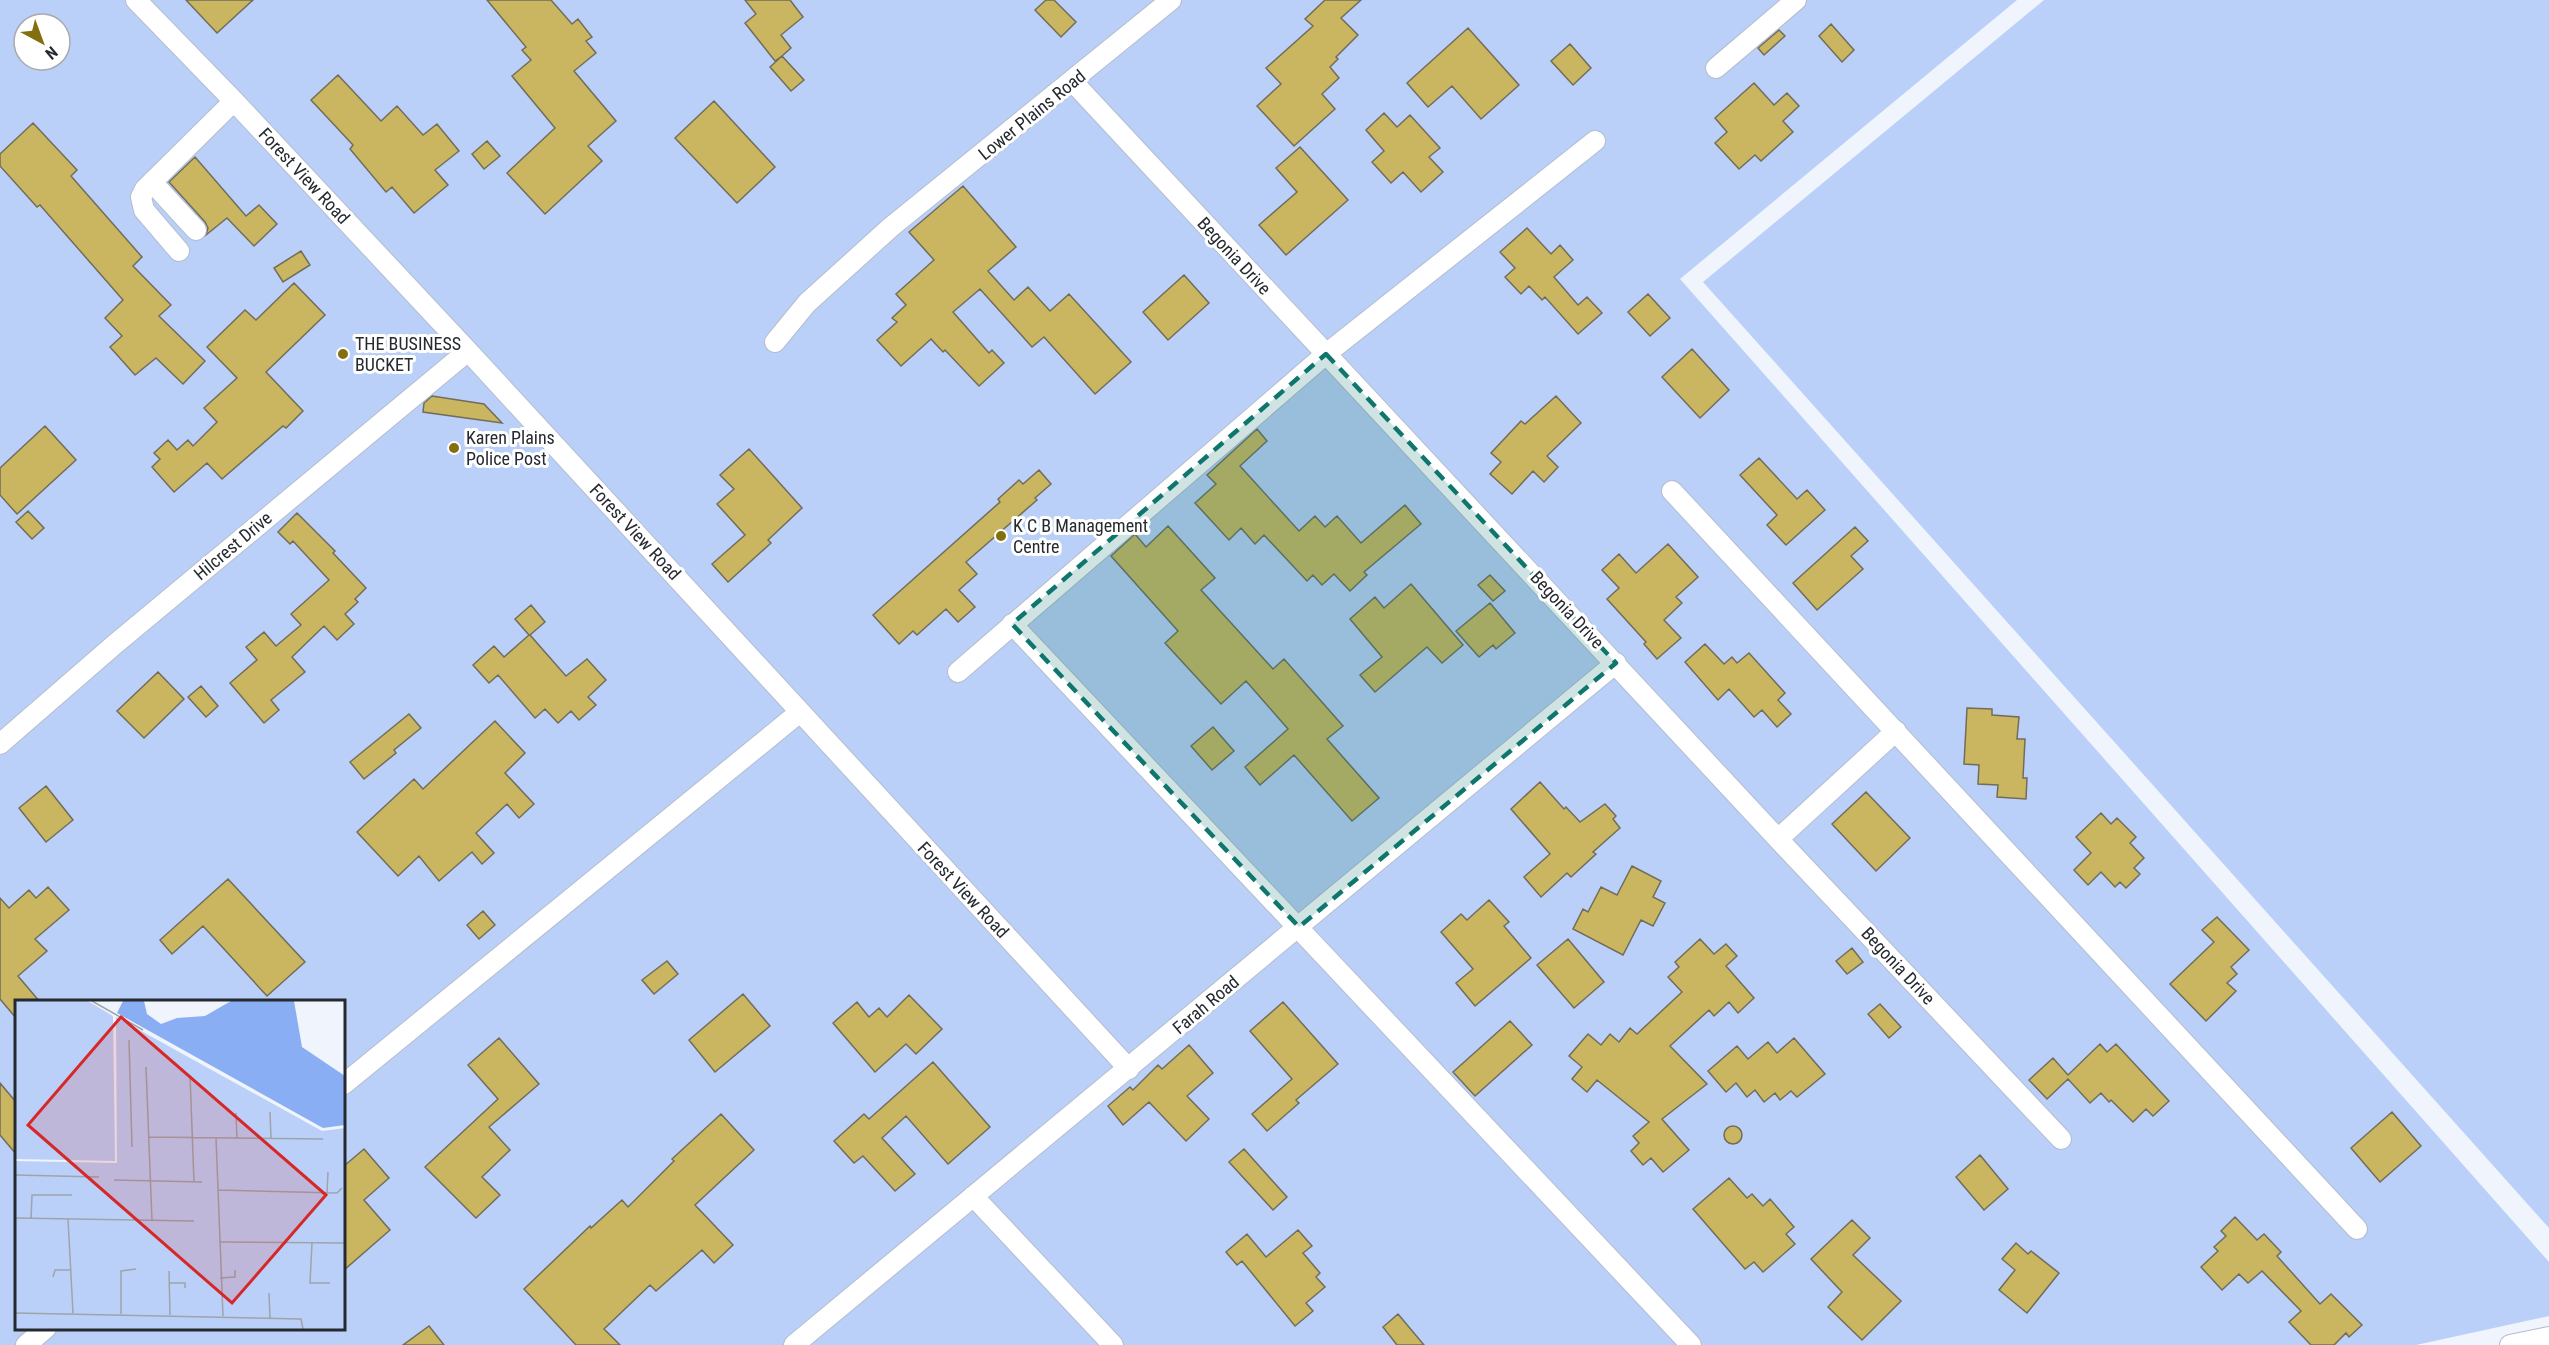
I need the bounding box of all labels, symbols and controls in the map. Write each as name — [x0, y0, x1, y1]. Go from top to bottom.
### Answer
north arrow — [12, 12, 72, 72]
text: N — [42, 43, 61, 63]
street label: Lower Plains Road — [974, 65, 1089, 164]
street label: Forest View Road — [255, 123, 354, 228]
street label: Begonia Drive — [1193, 213, 1275, 299]
place label: THE BUSINESS BUCKET — [355, 333, 461, 375]
marker: THE BUSINESS BUCKET — [336, 347, 350, 361]
place label: Karen Plains Police Post — [466, 427, 555, 469]
marker: Karen Plains Police Post — [447, 441, 461, 455]
street label: Forest View Road — [586, 479, 685, 584]
street label: Hilcrest Drive — [190, 507, 276, 584]
place label: K C B Management Centre — [1013, 515, 1148, 557]
marker: K C B Management Centre — [994, 529, 1008, 543]
street label: Begonia Drive — [1526, 567, 1608, 653]
street label: Forest View Road — [914, 837, 1013, 942]
street label: Begonia Drive — [1857, 923, 1939, 1009]
street label: Farah Road — [1168, 971, 1243, 1038]
inset map — [15, 1000, 345, 1330]

